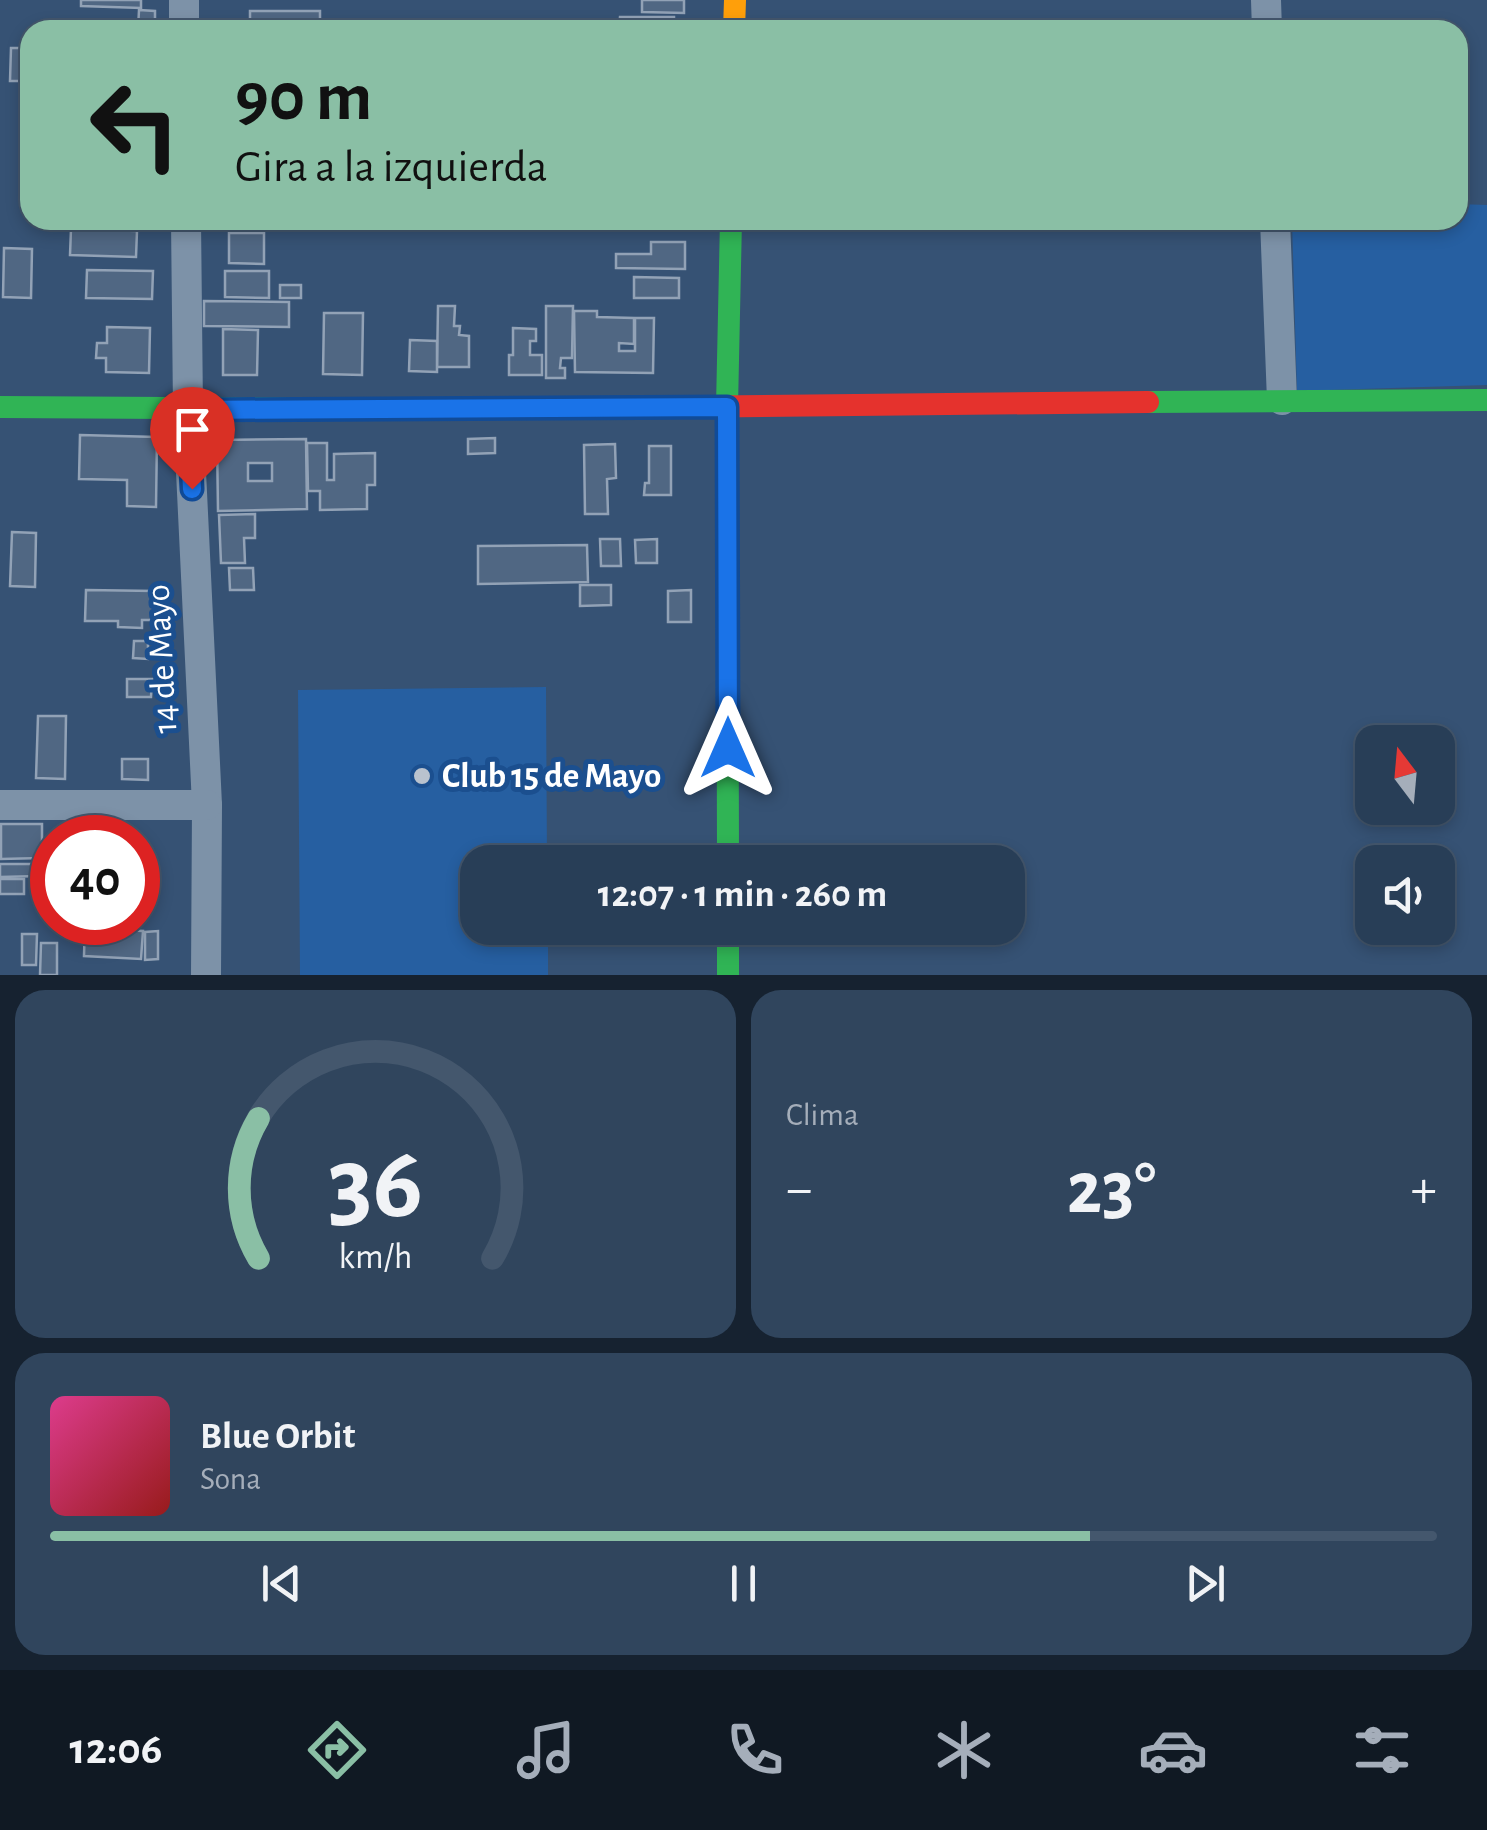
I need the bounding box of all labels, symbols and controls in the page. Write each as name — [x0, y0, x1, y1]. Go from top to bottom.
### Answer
icon: left — [70, 60, 200, 190]
text: 90 m — [235, 63, 372, 133]
text: Gira a la izquierda — [235, 145, 548, 190]
pin — [150, 387, 235, 490]
icon: arrive — [165, 402, 220, 457]
street label: 14 de Mayo — [141, 584, 183, 734]
position arrow — [676, 696, 780, 800]
north arrow — [1355, 725, 1455, 825]
map controls — [1355, 725, 1455, 945]
place label: Club 15 de Mayo — [442, 759, 661, 794]
marker: Club 15 de Mayo — [411, 765, 433, 787]
speed limit sign: 40 — [30, 815, 160, 945]
button: sound — [1355, 845, 1455, 945]
text: 12:07 · 1 min · 260 m — [598, 876, 887, 914]
text: Clima — [786, 1099, 859, 1131]
text: 36 — [328, 1133, 423, 1237]
text: 23° — [1067, 1152, 1156, 1227]
text: − — [786, 1162, 812, 1217]
text: + — [1411, 1162, 1437, 1217]
text: km/h — [339, 1239, 412, 1275]
text: Blue Orbit — [200, 1418, 355, 1456]
text: Sona — [200, 1463, 261, 1495]
icon: previous — [254, 1556, 309, 1611]
icon: pause — [716, 1556, 771, 1611]
icon: next — [1178, 1556, 1233, 1611]
icon: directions — [302, 1715, 372, 1785]
icon: music — [511, 1715, 581, 1785]
icon: phone — [720, 1715, 790, 1785]
icon: climate — [929, 1715, 999, 1785]
icon: car — [1138, 1715, 1208, 1785]
icon: filters — [1347, 1715, 1417, 1785]
text: 12:06 — [70, 1727, 162, 1772]

